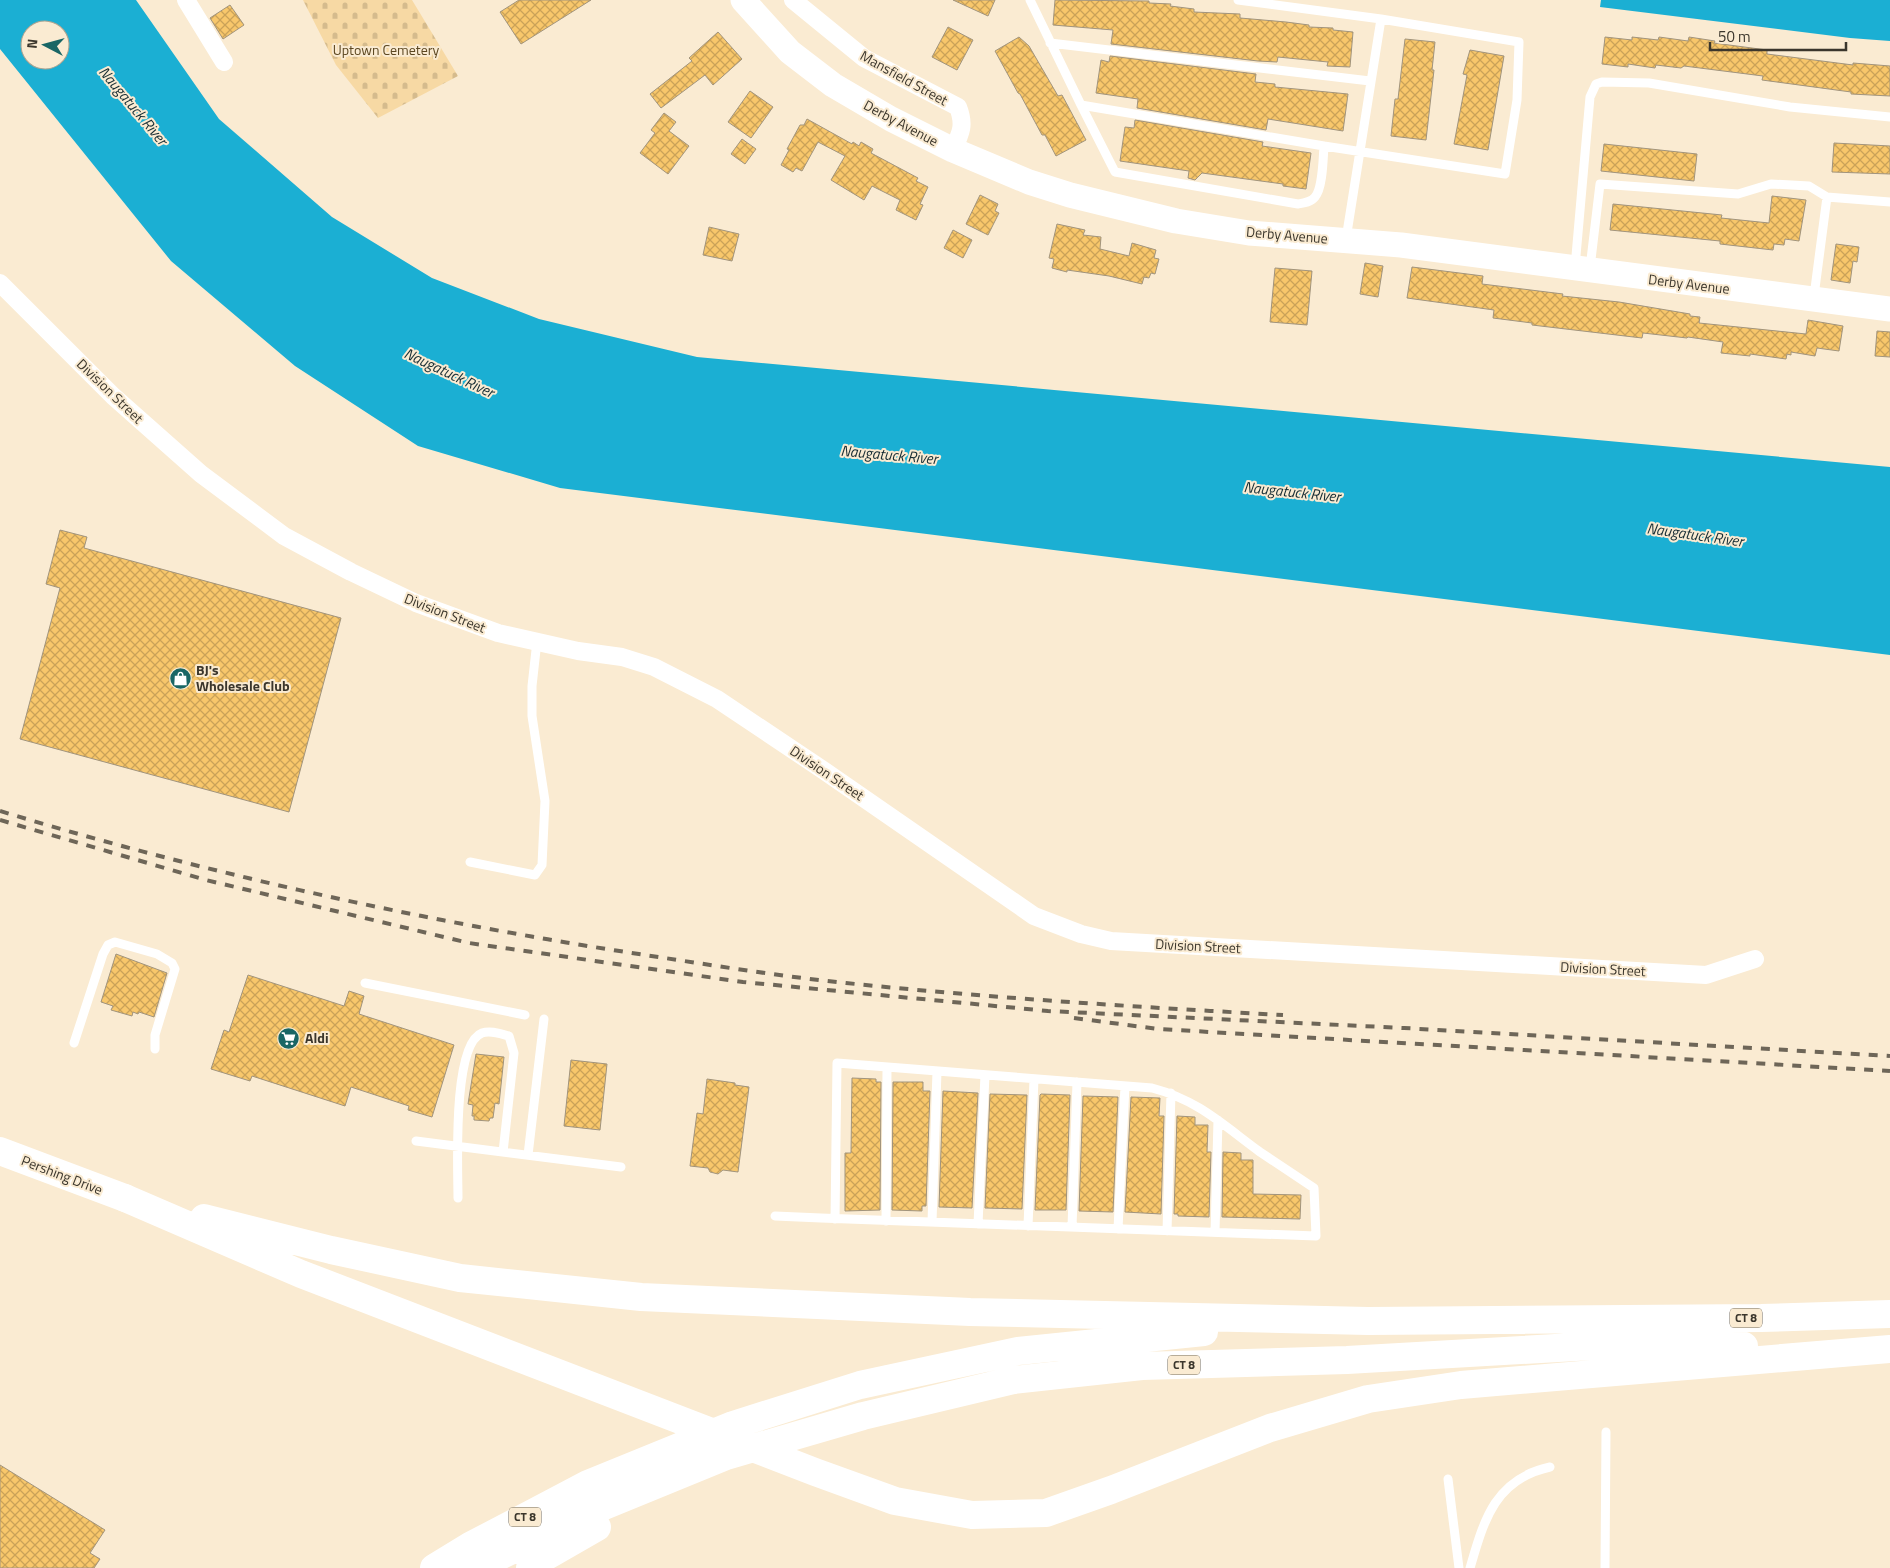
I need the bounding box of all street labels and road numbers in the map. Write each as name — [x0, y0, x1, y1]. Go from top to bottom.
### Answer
street label: Mansfield Street — [857, 45, 952, 110]
street label: Derby Avenue — [860, 94, 942, 151]
street label: Derby Avenue — [1245, 220, 1329, 249]
street label: Derby Avenue — [1647, 268, 1731, 299]
street label: Division Street — [72, 353, 148, 428]
street label: Division Street — [401, 587, 489, 638]
street label: Division Street — [786, 740, 869, 805]
street label: Division Street — [1155, 933, 1241, 958]
street label: Division Street — [1560, 956, 1646, 981]
street label: Pershing Drive — [18, 1149, 106, 1200]
road number: CT 8 — [1730, 1309, 1762, 1328]
road number: CT 8 — [1168, 1356, 1200, 1374]
road number: CT 8 — [509, 1508, 541, 1526]

